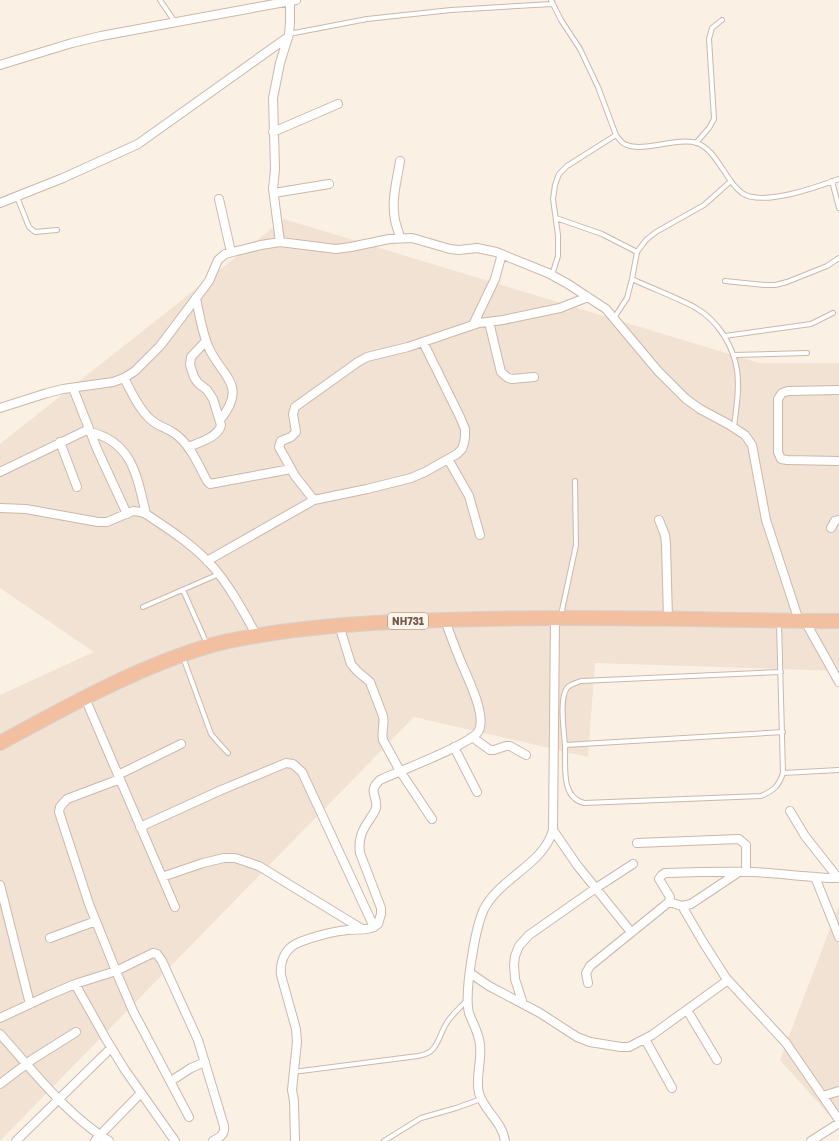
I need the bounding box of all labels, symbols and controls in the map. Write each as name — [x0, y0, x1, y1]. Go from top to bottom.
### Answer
road number: NH731 — [388, 613, 428, 629]

